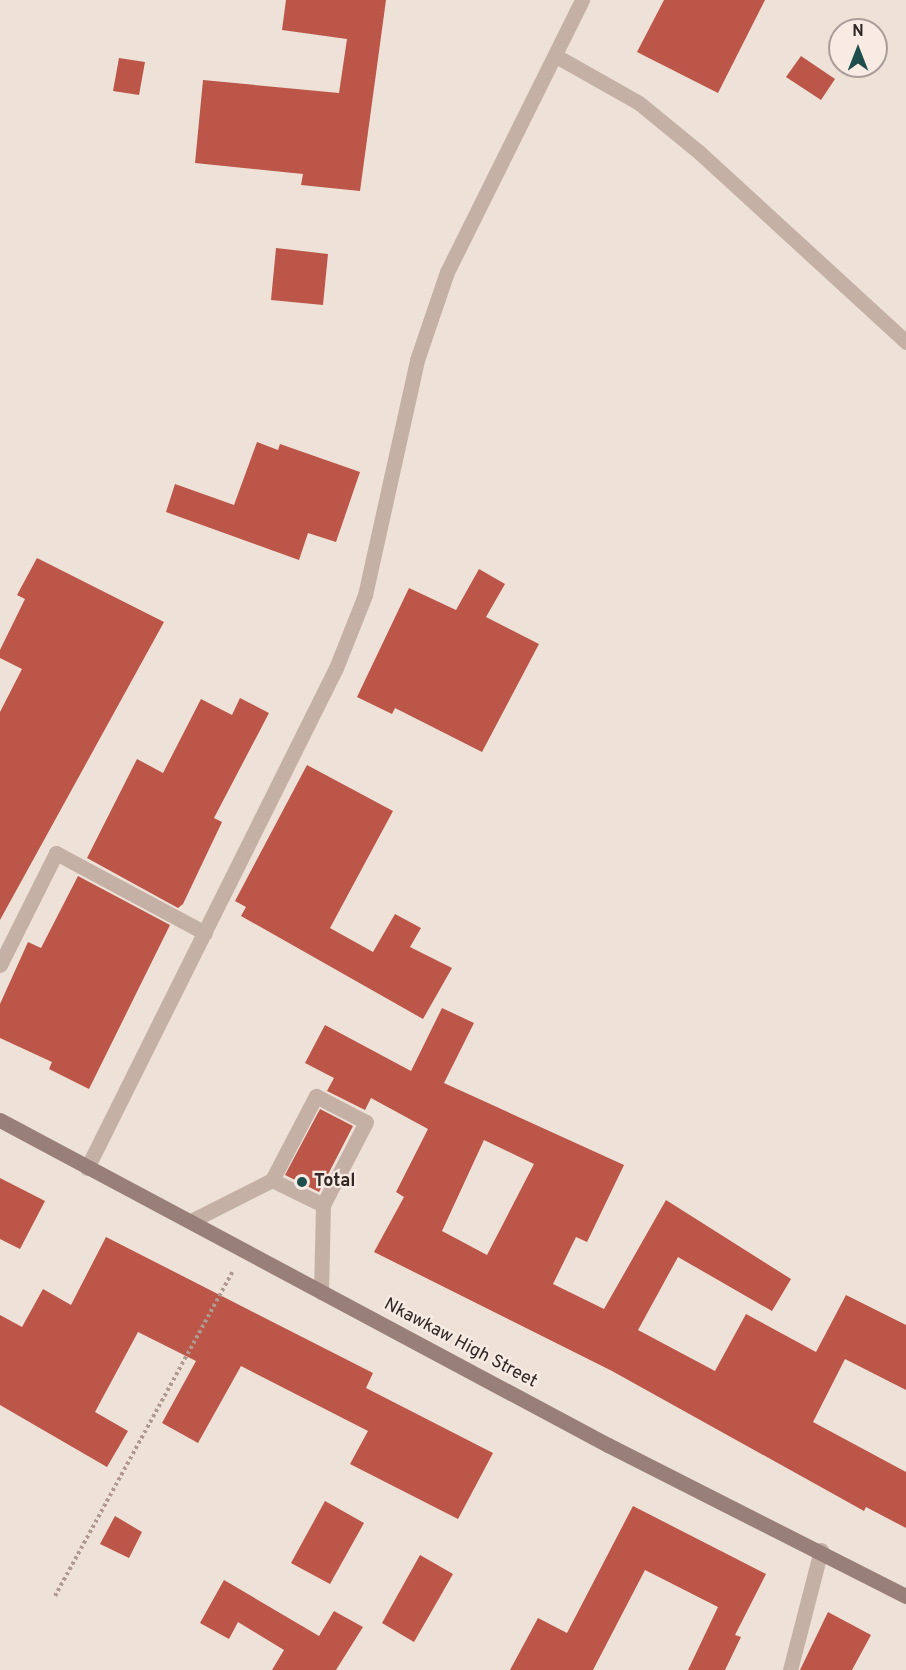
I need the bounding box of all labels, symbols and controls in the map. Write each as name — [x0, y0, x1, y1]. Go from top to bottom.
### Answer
north arrow — [828, 18, 888, 78]
text: N — [852, 22, 864, 42]
place label: Total — [314, 1171, 356, 1193]
marker: Total — [295, 1175, 309, 1189]
street label: Nkawkaw High Street — [380, 1294, 540, 1394]

